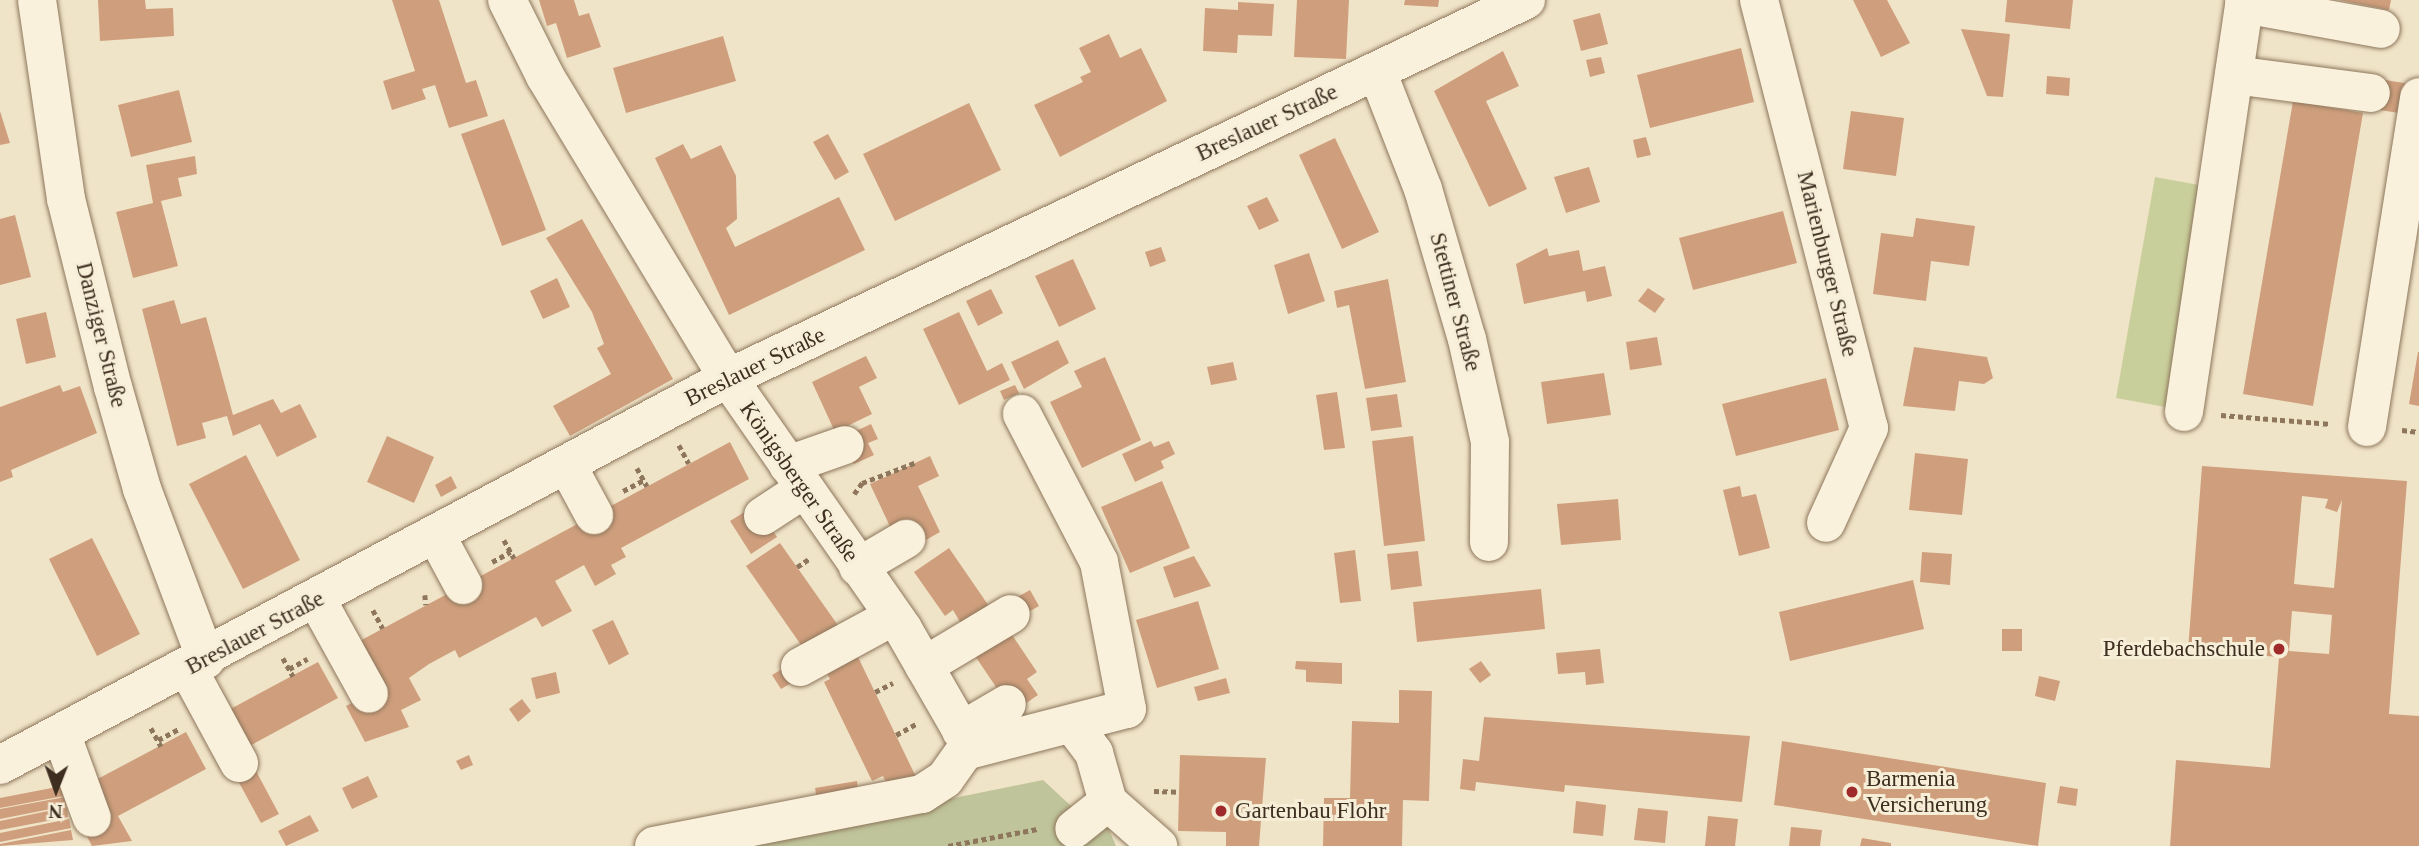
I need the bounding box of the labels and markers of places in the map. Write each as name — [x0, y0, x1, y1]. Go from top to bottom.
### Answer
place label: Pferdebachschule — [2103, 635, 2265, 663]
marker: Pferdebachschule — [2271, 641, 2287, 657]
place label: Barmenia Versicherung — [1866, 765, 1987, 819]
marker: Barmenia Versicherung — [1844, 784, 1860, 800]
place label: Gartenbau Flohr — [1235, 797, 1386, 825]
marker: Gartenbau Flohr — [1213, 803, 1229, 819]

